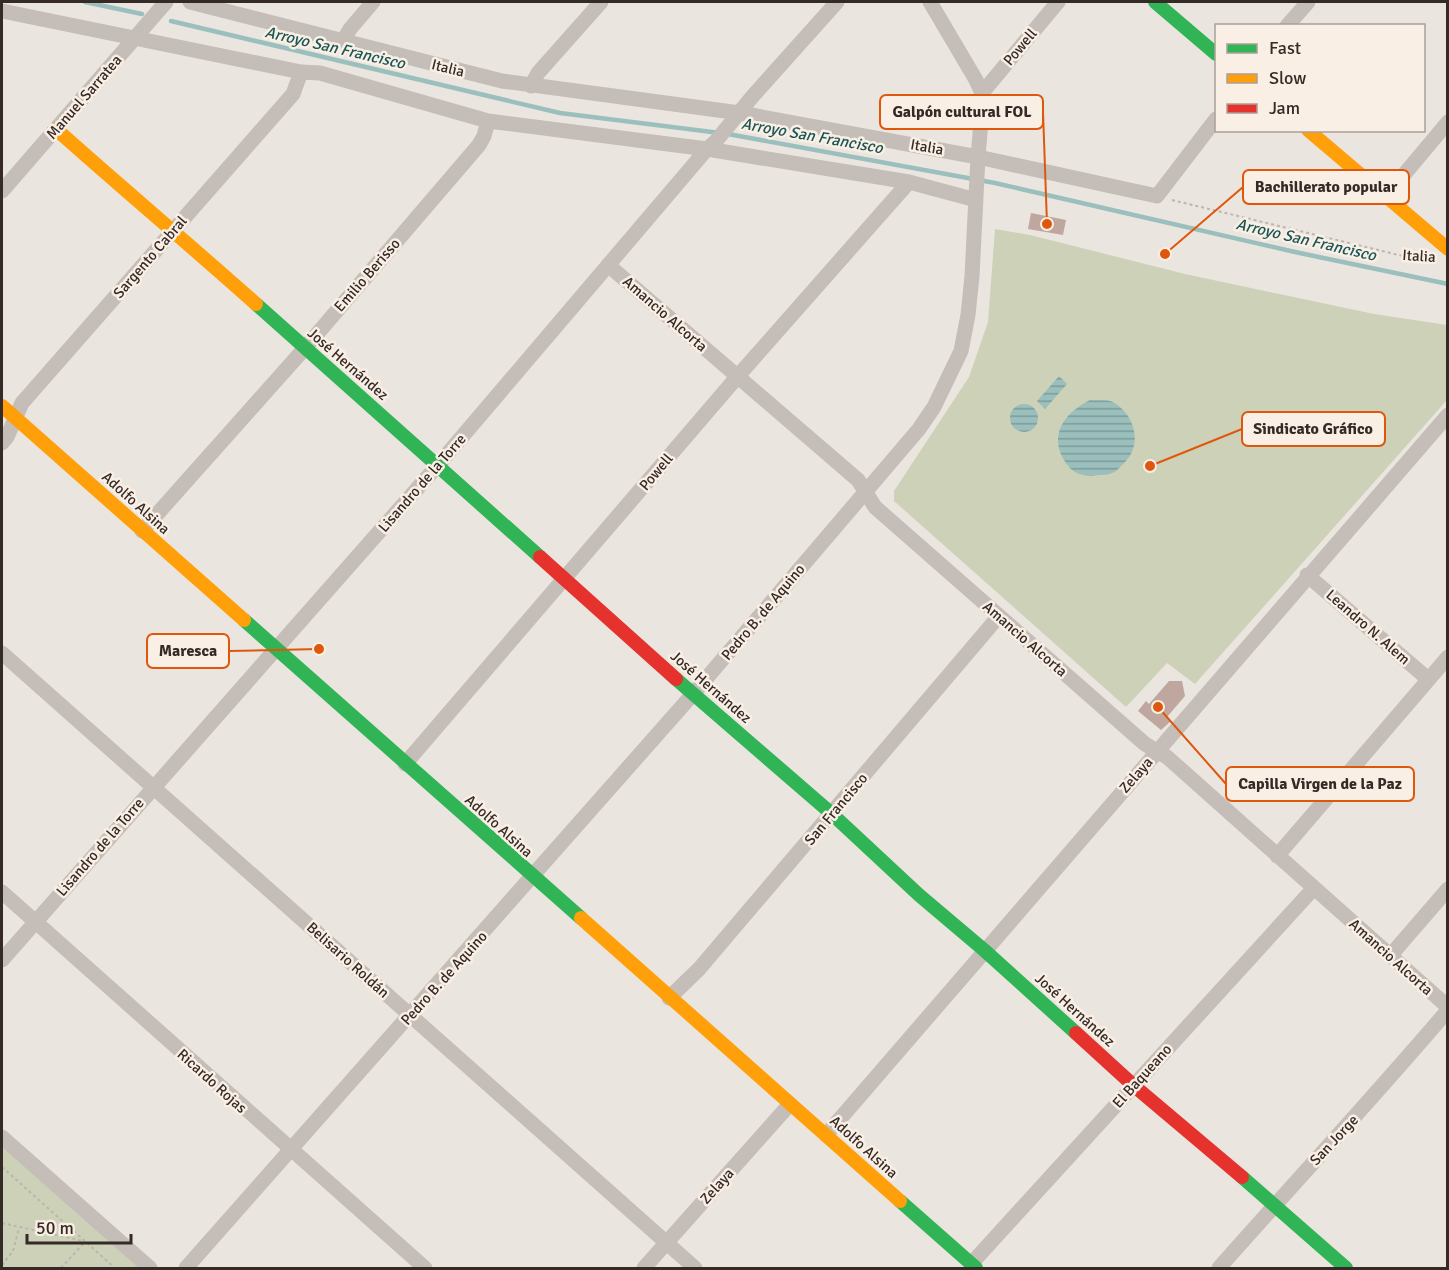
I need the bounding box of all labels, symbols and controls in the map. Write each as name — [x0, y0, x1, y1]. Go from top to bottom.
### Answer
water label: Arroyo San Francisco — [263, 22, 408, 74]
legend — [1215, 24, 1425, 132]
street label: Powell — [999, 25, 1041, 69]
text: Fast — [1269, 37, 1301, 59]
street label: Manuel Sarratea — [42, 51, 126, 143]
street label: Italia — [430, 55, 466, 81]
text: Slow — [1269, 67, 1306, 89]
callout: Galpón cultural FOL — [880, 95, 1043, 129]
text: Jam — [1269, 97, 1300, 119]
text: Galpón cultural FOL — [892, 102, 1032, 122]
water label: Arroyo San Francisco — [740, 114, 885, 158]
street label: Italia — [909, 135, 945, 159]
callout: Bachillerato popular — [1243, 170, 1409, 204]
text: Bachillerato popular — [1255, 177, 1398, 197]
street label: Sargento Cabral — [109, 212, 191, 302]
water label: Arroyo San Francisco — [1234, 214, 1379, 266]
street label: Emilio Berisso — [330, 234, 404, 315]
street label: Italia — [1402, 246, 1436, 266]
street label: Amancio Alcorta — [619, 272, 711, 356]
street label: José Hernández — [304, 324, 392, 404]
callout: Sindicato Gráfico — [1242, 412, 1385, 446]
text: Sindicato Gráfico — [1253, 419, 1373, 439]
street label: Lisandro de la Torre — [374, 430, 470, 536]
street label: Powell — [635, 450, 677, 494]
street label: Adolfo Alsina — [98, 468, 174, 538]
street label: Pedro B. de Aquino — [717, 560, 809, 664]
street label: Leandro N. Alem — [1322, 586, 1414, 668]
street label: Amancio Alcorta — [979, 597, 1071, 681]
callout: Maresca — [147, 634, 229, 668]
text: Maresca — [159, 641, 217, 661]
street label: José Hernández — [667, 647, 755, 727]
street label: Zelaya — [1115, 753, 1157, 797]
callout: Capilla Virgen de la Paz — [1226, 767, 1414, 801]
street label: San Francisco — [801, 769, 872, 849]
text: Capilla Virgen de la Paz — [1238, 774, 1402, 794]
street label: Adolfo Alsina — [461, 791, 537, 861]
street label: Lisandro de la Torre — [52, 794, 148, 900]
street label: Amancio Alcorta — [1346, 915, 1436, 999]
street label: Belisario Roldán — [303, 918, 393, 1002]
street label: Pedro B. de Aquino — [397, 927, 491, 1029]
street label: José Hernández — [1031, 969, 1119, 1051]
street label: El Baqueano — [1109, 1040, 1176, 1112]
street label: Ricardo Rojas — [174, 1045, 251, 1117]
street label: San Jorge — [1306, 1111, 1362, 1169]
street label: Adolfo Alsina — [826, 1112, 902, 1182]
street label: Zelaya — [696, 1164, 738, 1208]
scale bar — [27, 1207, 130, 1245]
text: 50 m — [36, 1217, 74, 1239]

